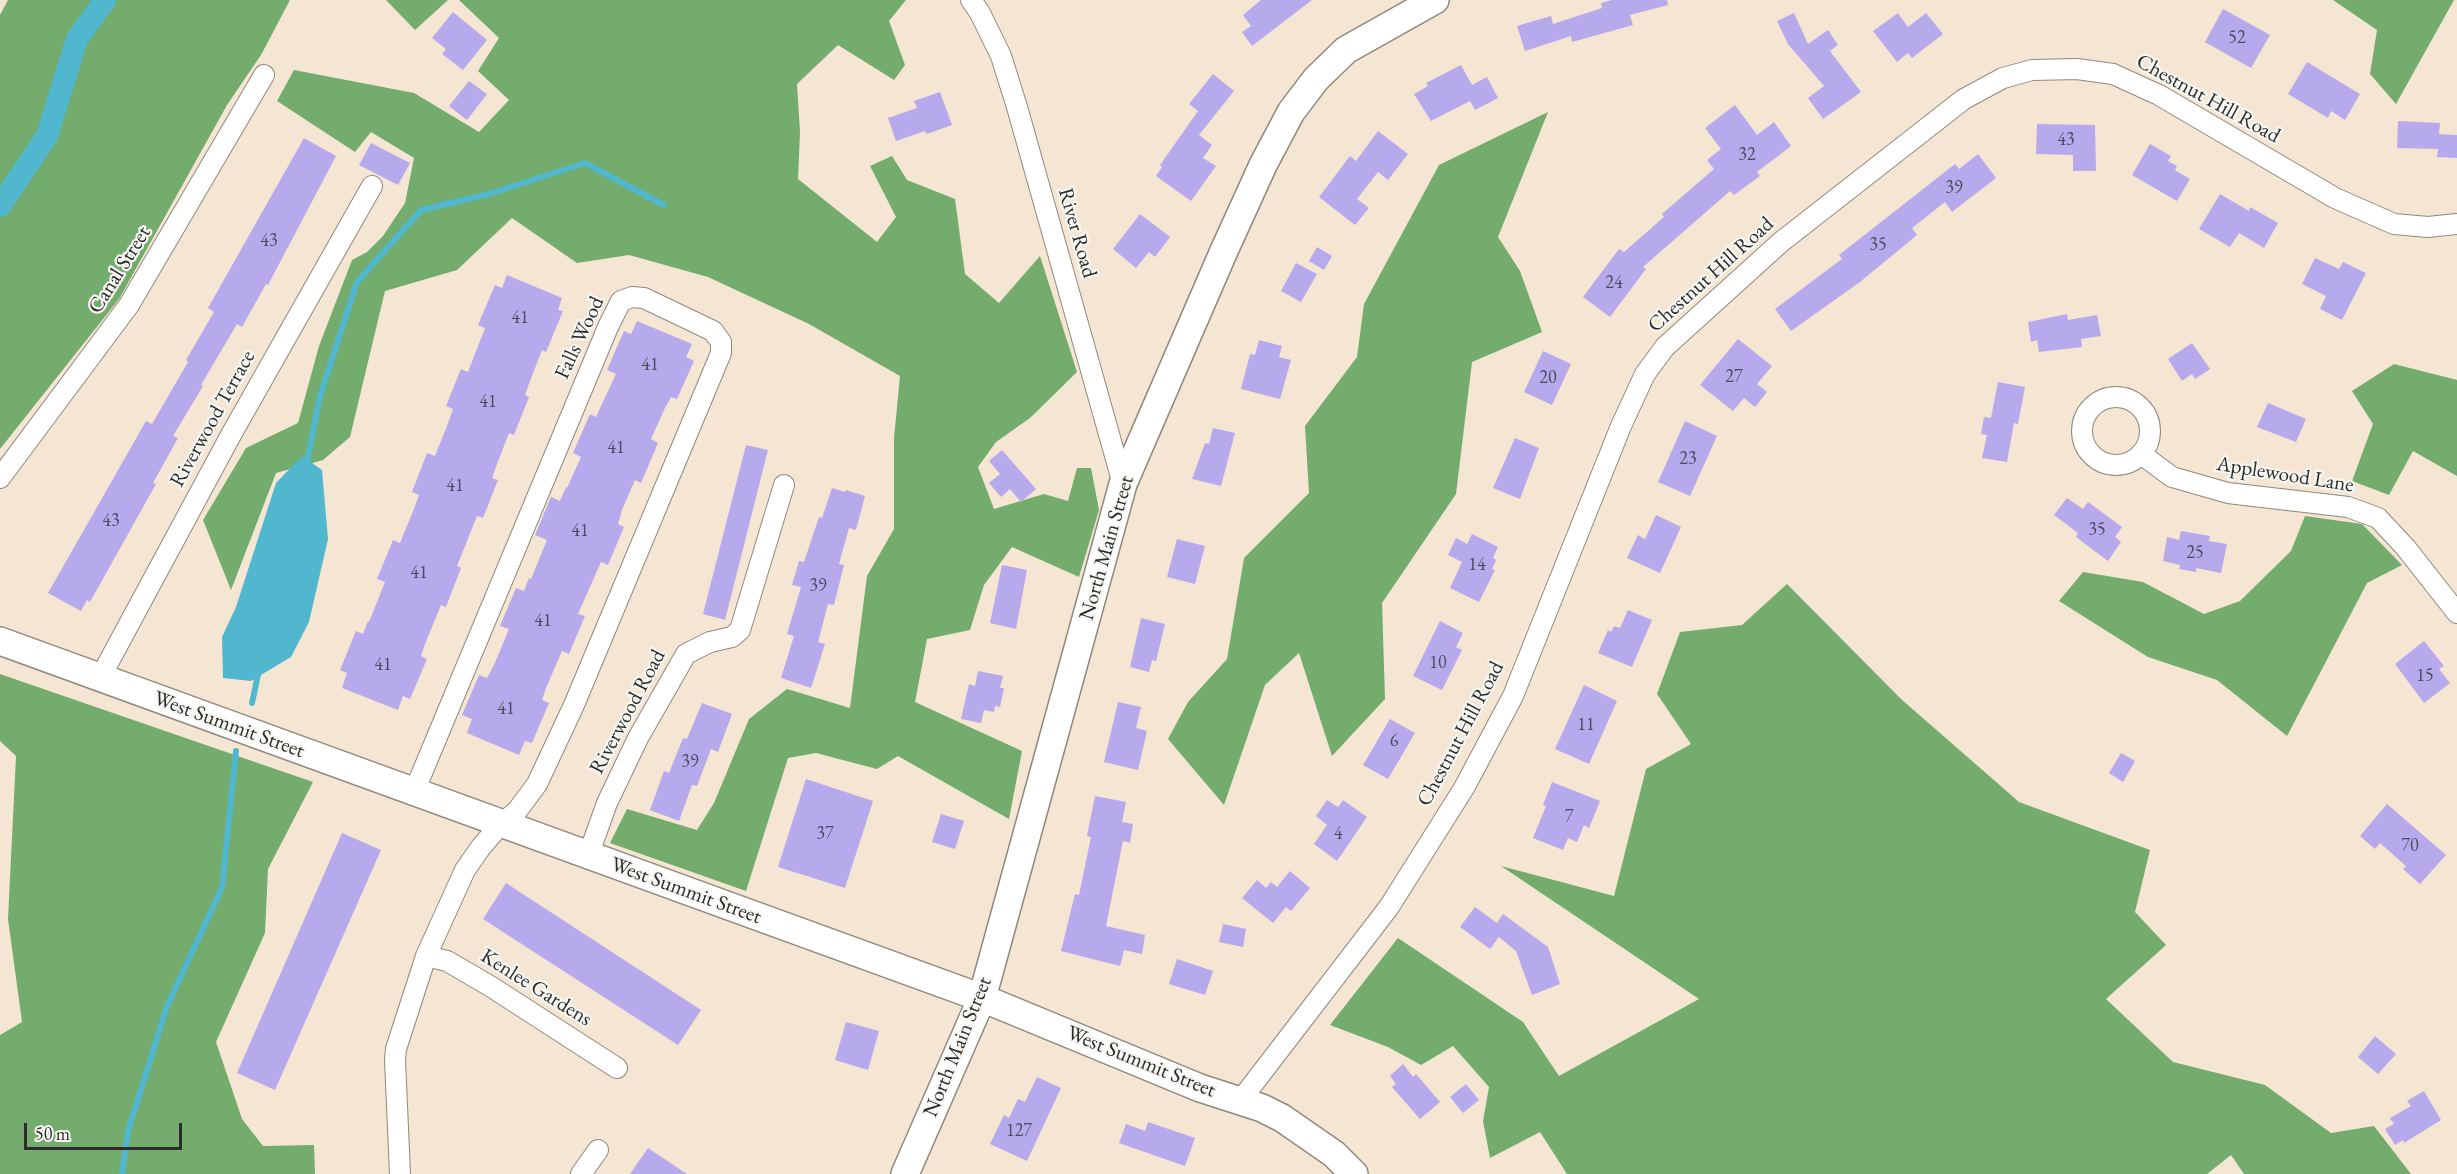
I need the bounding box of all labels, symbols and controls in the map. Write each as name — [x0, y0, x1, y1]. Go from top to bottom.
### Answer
house number: 52 — [2228, 27, 2246, 49]
street label: Chestnut Hill Road — [2132, 49, 2284, 149]
house number: 43 — [2057, 129, 2075, 151]
house number: 32 — [1738, 144, 1756, 166]
house number: 39 — [1945, 177, 1963, 199]
street label: River Road — [1052, 185, 1102, 281]
street label: Chestnut Hill Road — [1643, 212, 1779, 338]
street label: Canal Street — [83, 222, 157, 318]
house number: 43 — [260, 230, 278, 252]
house number: 35 — [1869, 234, 1887, 256]
house number: 24 — [1605, 272, 1623, 294]
street label: Falls Wood — [550, 293, 610, 383]
house number: 41 — [511, 307, 529, 329]
street label: Riverwood Terrace — [165, 346, 261, 492]
house number: 41 — [641, 354, 659, 376]
house number: 27 — [1725, 366, 1743, 388]
house number: 20 — [1539, 367, 1557, 389]
house number: 41 — [479, 391, 497, 413]
house number: 41 — [607, 437, 625, 459]
house number: 23 — [1679, 448, 1697, 470]
street label: Applewood Lane — [2215, 452, 2355, 498]
street label: North Main Street — [1074, 473, 1140, 623]
house number: 41 — [446, 475, 464, 497]
house number: 43 — [102, 510, 120, 532]
house number: 35 — [2088, 519, 2106, 541]
house number: 41 — [571, 520, 589, 542]
house number: 25 — [2186, 542, 2204, 564]
house number: 14 — [1468, 554, 1486, 576]
house number: 41 — [410, 562, 428, 584]
house number: 39 — [809, 575, 827, 597]
house number: 41 — [534, 610, 552, 632]
street label: Riverwood Road — [585, 645, 671, 779]
house number: 10 — [1429, 652, 1447, 674]
house number: 41 — [374, 654, 392, 676]
street label: Chestnut Hill Road — [1412, 657, 1510, 811]
house number: 15 — [2416, 665, 2434, 687]
street label: West Summit Street — [150, 686, 308, 764]
house number: 41 — [497, 698, 515, 720]
house number: 11 — [1577, 714, 1595, 736]
house number: 6 — [1390, 730, 1398, 752]
house number: 39 — [681, 751, 699, 773]
house number: 7 — [1565, 806, 1573, 828]
house number: 37 — [816, 823, 834, 845]
house number: 4 — [1334, 823, 1342, 845]
house number: 70 — [2401, 835, 2419, 857]
street label: West Summit Street — [607, 852, 765, 930]
street label: Kenlee Gardens — [476, 944, 596, 1032]
street label: North Main Street — [918, 973, 998, 1121]
street label: West Summit Street — [1063, 1021, 1219, 1103]
scale bar — [27, 1111, 184, 1149]
house number: 127 — [1006, 1120, 1032, 1142]
text: 50 m — [35, 1122, 70, 1145]

